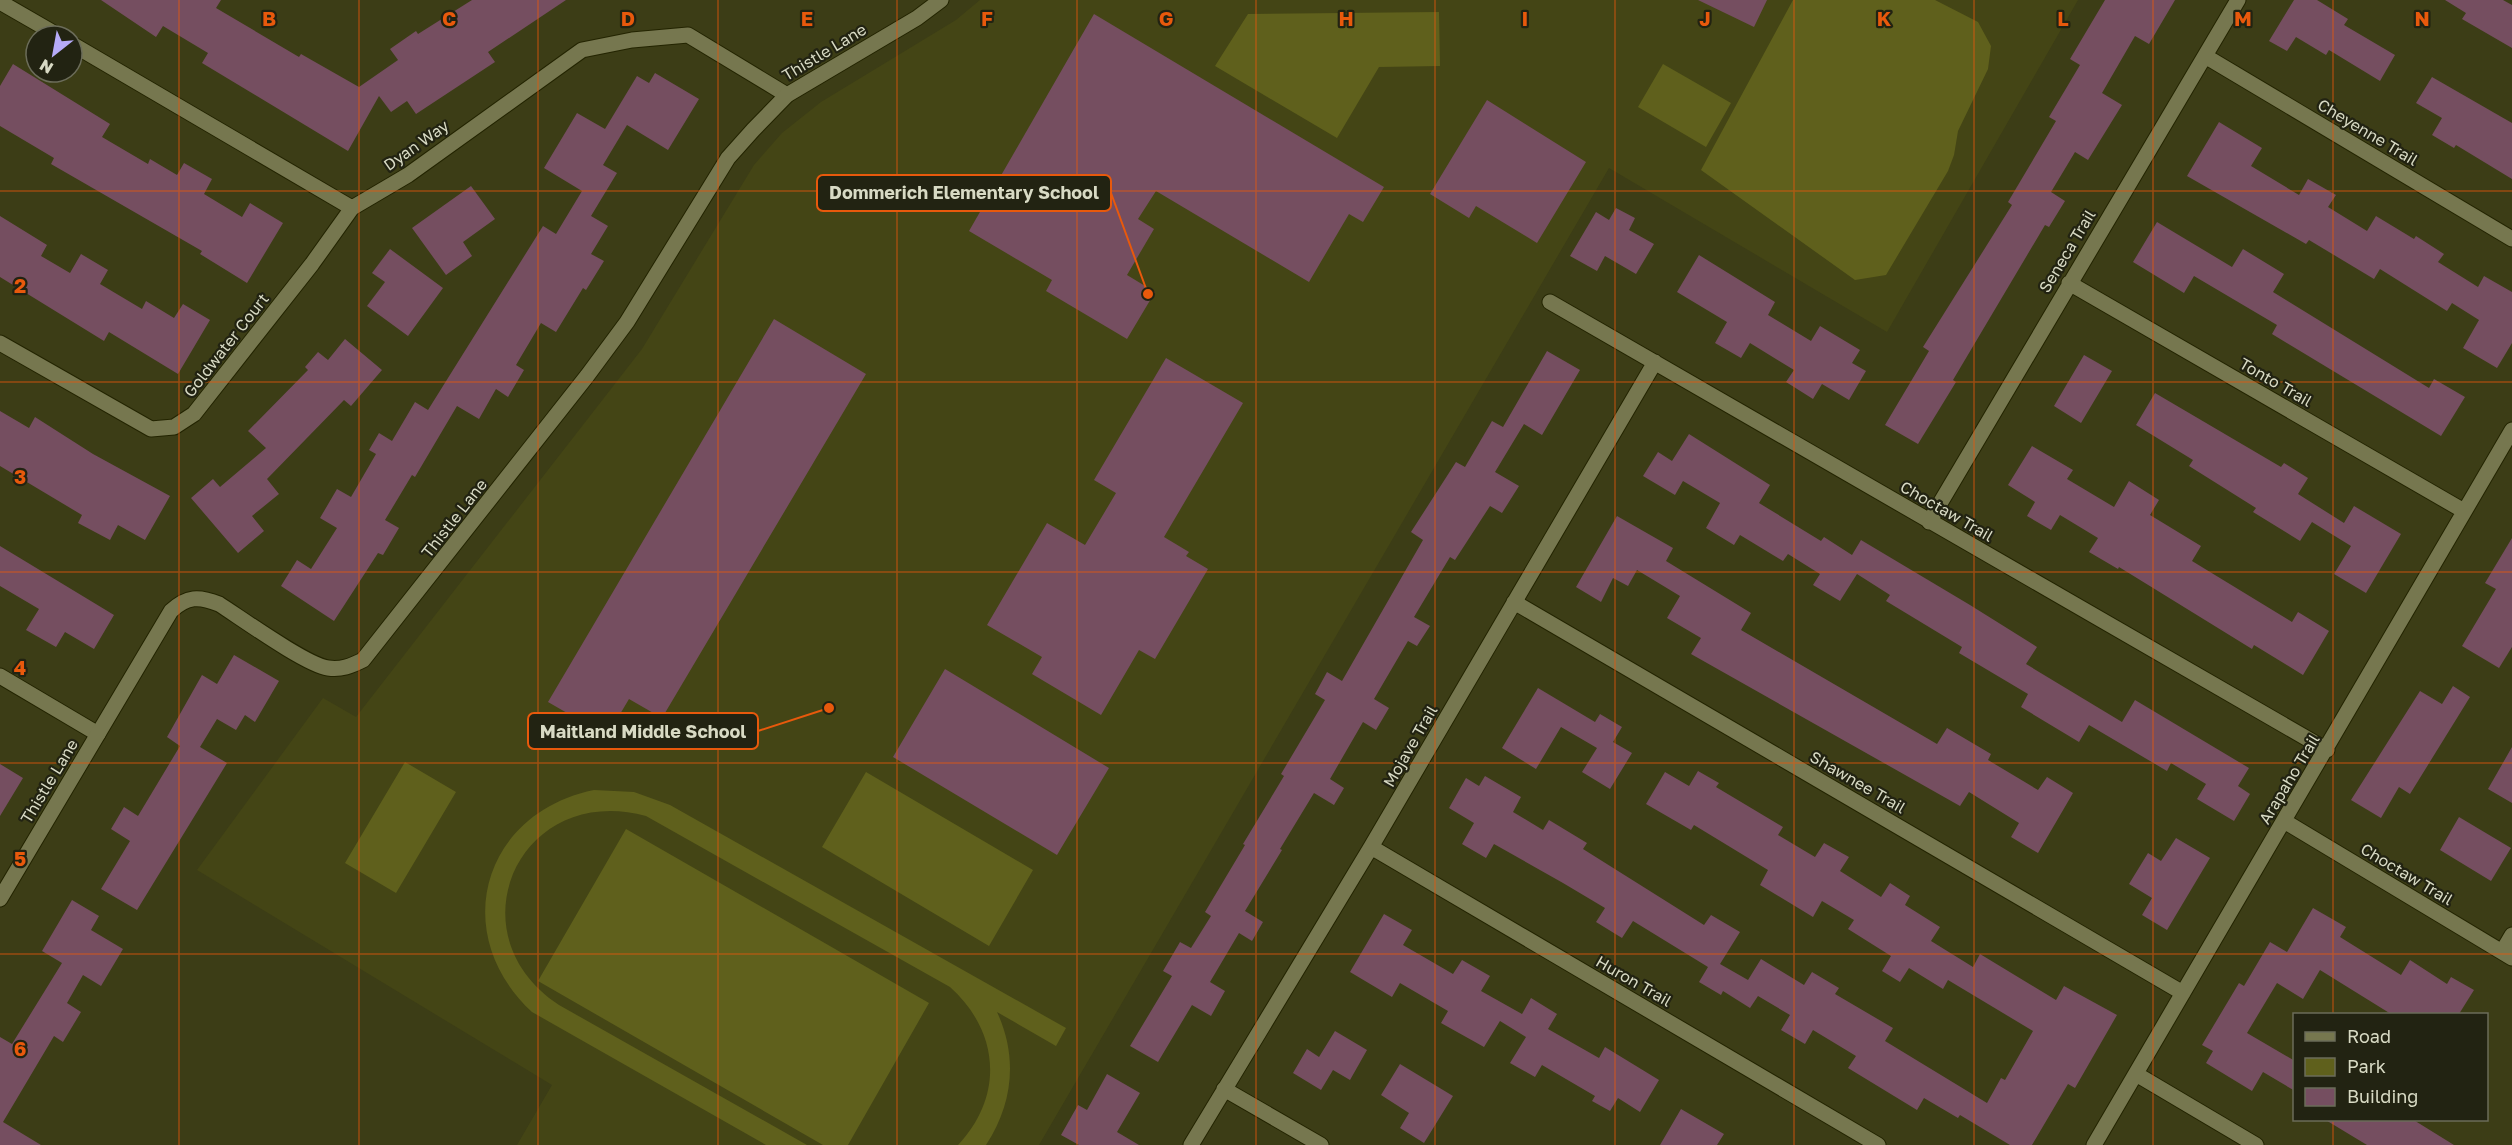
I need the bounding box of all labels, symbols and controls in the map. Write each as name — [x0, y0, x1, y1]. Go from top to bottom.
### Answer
text: B — [262, 6, 276, 30]
text: C — [442, 6, 456, 30]
text: D — [621, 6, 635, 30]
text: E — [801, 6, 813, 30]
text: F — [981, 6, 993, 30]
text: G — [1159, 6, 1173, 30]
text: H — [1338, 6, 1354, 30]
text: I — [1522, 6, 1528, 30]
text: J — [1699, 6, 1711, 30]
text: K — [1877, 6, 1892, 30]
text: L — [2057, 6, 2069, 30]
text: M — [2234, 6, 2252, 30]
text: N — [2414, 6, 2430, 30]
street label: Thistle Lane — [778, 19, 870, 85]
north arrow — [24, 24, 84, 84]
text: N — [36, 55, 57, 79]
street label: Cheyenne Trail — [2314, 94, 2422, 170]
street label: Dyan Way — [380, 115, 452, 175]
callout: Dommerich Elementary School — [817, 175, 1111, 211]
text: Dommerich Elementary School — [829, 181, 1099, 203]
street label: Seneca Trail — [2034, 206, 2100, 296]
text: 2 — [14, 273, 26, 297]
street label: Goldwater Court — [179, 289, 273, 401]
street label: Tonto Trail — [2236, 353, 2316, 411]
text: 3 — [14, 464, 26, 488]
street label: Thistle Lane — [417, 475, 491, 561]
street label: Choctaw Trail — [1897, 476, 1997, 546]
text: 4 — [14, 655, 26, 679]
street label: Mojave Trail — [1379, 701, 1441, 791]
callout: Maitland Middle School — [528, 713, 758, 749]
text: Maitland Middle School — [540, 720, 746, 742]
street label: Arapaho Trail — [2254, 730, 2324, 828]
street label: Thistle Lane — [16, 735, 82, 827]
street label: Shawnee Trail — [1807, 747, 1909, 817]
street label: Choctaw Trail — [2357, 839, 2457, 909]
text: 5 — [14, 846, 26, 870]
street label: Huron Trail — [1592, 951, 1676, 1011]
legend — [2293, 1013, 2488, 1121]
text: Road — [2347, 1025, 2391, 1047]
text: 6 — [14, 1036, 26, 1060]
text: Park — [2347, 1055, 2386, 1077]
text: Building — [2347, 1085, 2418, 1107]

